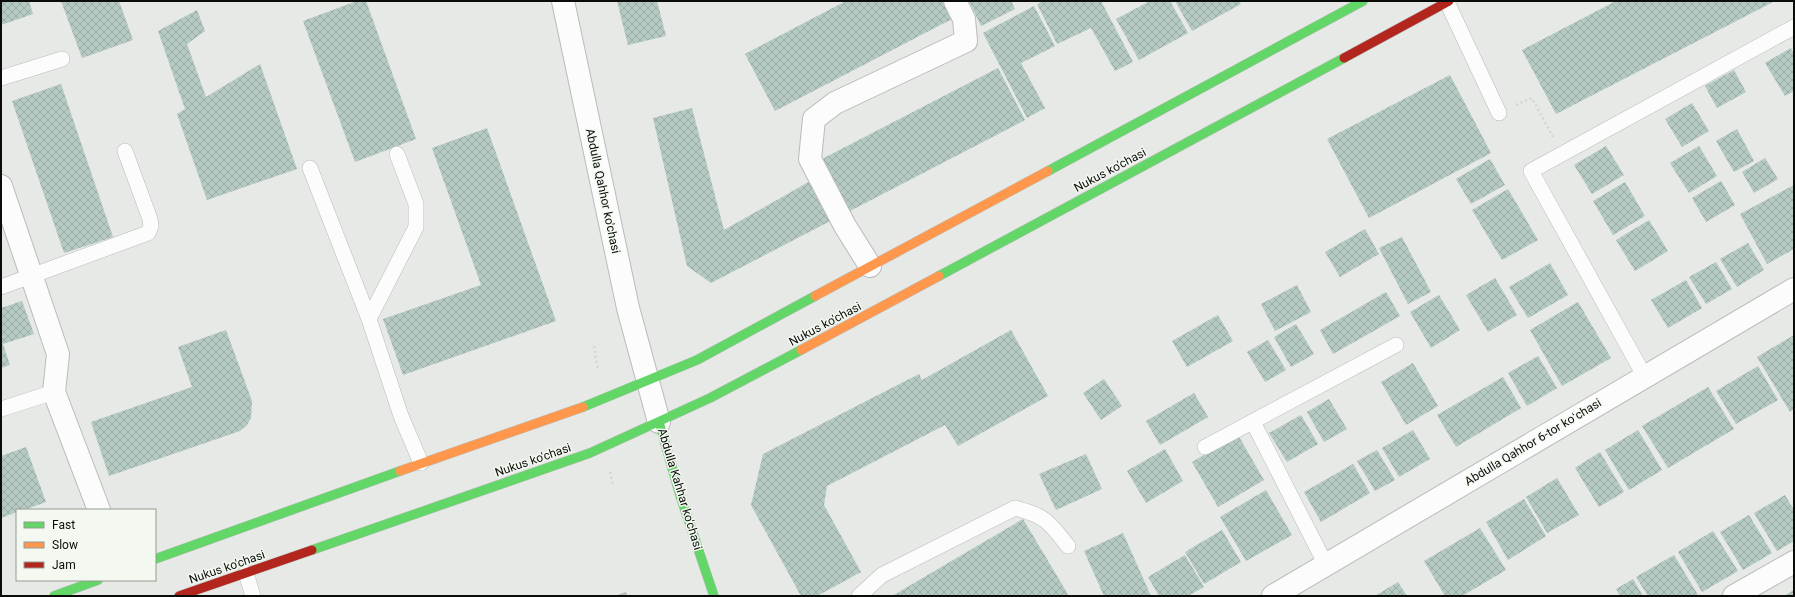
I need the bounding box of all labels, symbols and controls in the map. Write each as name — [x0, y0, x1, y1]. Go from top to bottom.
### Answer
street label: Abdulla Qahhor ko'chasi — [583, 127, 623, 255]
street label: Nukus ko'chasi — [1072, 145, 1148, 195]
street label: Nukus ko'chasi — [787, 299, 863, 349]
street label: Abdulla Qahhor 6-tor koʻchasi — [1462, 396, 1604, 488]
street label: Abdulla Kahhar ko'chasi — [655, 426, 705, 552]
street label: Nukus ko'chasi — [493, 440, 573, 480]
legend — [16, 509, 156, 581]
text: Fast — [52, 518, 75, 532]
text: Slow — [52, 538, 78, 552]
street label: Nukus ko'chasi — [187, 547, 267, 587]
text: Jam — [52, 558, 76, 572]

